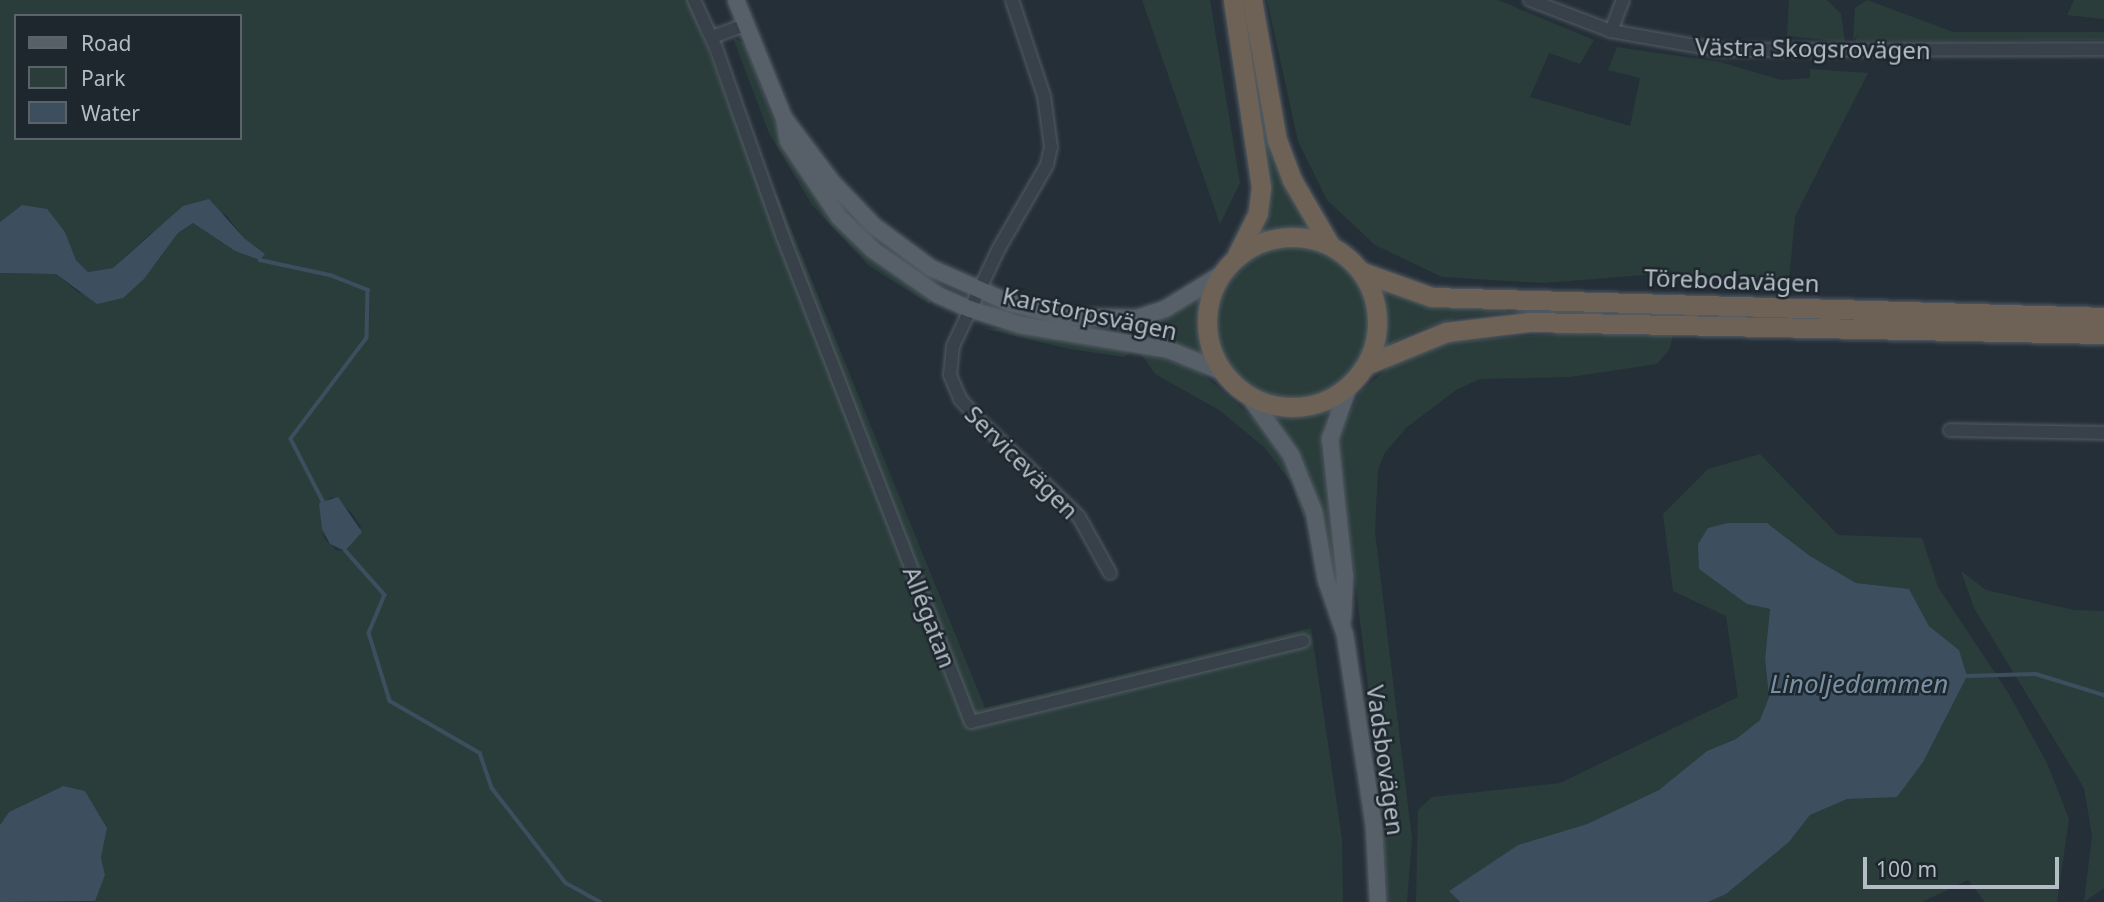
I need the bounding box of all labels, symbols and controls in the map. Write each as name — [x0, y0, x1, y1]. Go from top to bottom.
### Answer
legend — [14, 14, 242, 140]
text: Road — [81, 29, 131, 57]
street label: Västra Skogsrovägen — [1695, 32, 1931, 64]
text: Park — [81, 64, 125, 92]
text: Water — [81, 99, 140, 127]
street label: Törebodavägen — [1644, 263, 1820, 297]
street label: Karstorpsvägen — [1000, 280, 1180, 346]
street label: Servicevägen — [959, 399, 1085, 525]
street label: Allégatan — [897, 562, 963, 672]
water label: Linoljedammen — [1770, 668, 1948, 700]
street label: Vadsbovägen — [1361, 683, 1411, 837]
scale bar — [1866, 842, 2062, 886]
text: 100 m — [1876, 855, 1937, 883]

